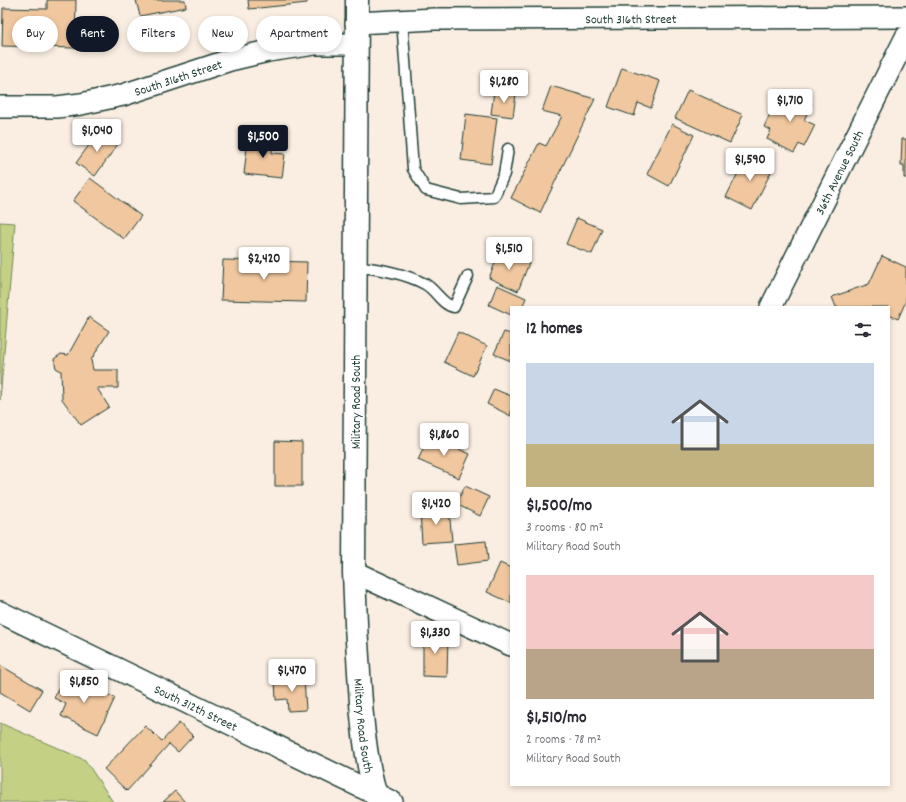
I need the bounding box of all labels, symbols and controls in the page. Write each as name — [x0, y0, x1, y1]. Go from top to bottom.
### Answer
street label: South 316th Street — [585, 11, 677, 30]
chip: Buy — [12, 16, 58, 52]
chip: Rent — [66, 16, 119, 52]
chip: Filters — [127, 16, 190, 52]
chip: New — [198, 16, 248, 52]
chip: Apartment — [256, 16, 342, 52]
street label: South 316th Street — [132, 56, 225, 103]
pin: $1,280 — [471, 70, 537, 104]
text: $1,280 — [489, 73, 519, 92]
pin: $1,710 — [757, 89, 823, 123]
text: $1,710 — [777, 92, 803, 111]
pin: $1,040 — [64, 119, 130, 153]
text: $1,040 — [81, 122, 113, 141]
pin: $1,500 — [230, 125, 296, 159]
street label: 36th Avenue South — [812, 127, 870, 219]
text: $1,500 — [247, 128, 279, 147]
pin: $1,590 — [717, 148, 783, 182]
text: $1,590 — [735, 151, 765, 170]
pin: $1,510 — [476, 237, 542, 271]
text: $1,510 — [495, 240, 523, 259]
pin: $2,420 — [231, 247, 297, 281]
text: $2,420 — [248, 250, 280, 269]
text: 12 homes — [526, 318, 583, 342]
icon: filters — [852, 319, 874, 341]
street label: Military Road South — [348, 355, 367, 449]
icon: home — [664, 389, 736, 461]
pin: $1,860 — [411, 423, 477, 457]
text: $1,860 — [429, 426, 459, 445]
pin: $1,420 — [403, 492, 469, 526]
text: $1,420 — [421, 495, 451, 514]
text: $1,500/mo — [526, 495, 592, 519]
text: 3 rooms · 80 m² — [526, 519, 603, 538]
text: Military Road South — [526, 538, 621, 557]
icon: home — [664, 601, 736, 673]
pin: $1,330 — [402, 621, 468, 655]
text: $1,330 — [420, 624, 450, 643]
pin: $1,470 — [259, 659, 325, 693]
text: $1,470 — [277, 662, 307, 681]
pin: $1,850 — [51, 670, 117, 704]
text: $1,850 — [69, 673, 99, 692]
street label: Military Road South — [347, 678, 377, 775]
street label: South 312th Street — [150, 681, 240, 738]
text: $1,510/mo — [526, 707, 587, 731]
text: 2 rooms · 78 m² — [526, 731, 601, 750]
text: Military Road South — [526, 750, 621, 769]

